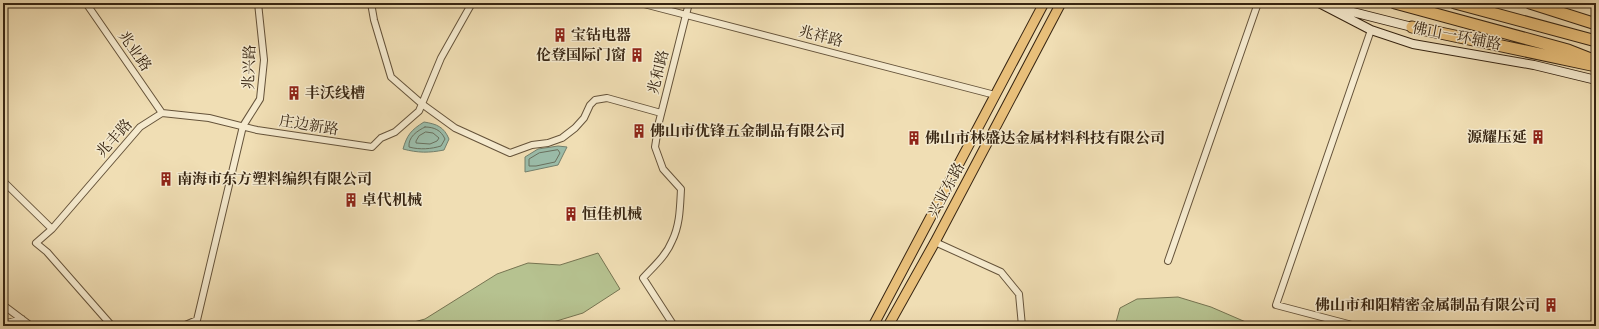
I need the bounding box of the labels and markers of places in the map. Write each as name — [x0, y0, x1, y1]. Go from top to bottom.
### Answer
place label: 宝钻电器 — [571, 26, 631, 44]
building icon: 宝钻电器 — [552, 27, 568, 43]
place label: 伦登国际门窗 — [536, 46, 626, 64]
building icon: 伦登国际门窗 — [629, 47, 645, 63]
place label: 丰沃线槽 — [305, 84, 365, 102]
building icon: 丰沃线槽 — [286, 85, 302, 101]
place label: 佛山市优锋五金制品有限公司 — [650, 122, 845, 140]
building icon: 佛山市优锋五金制品有限公司 — [631, 123, 647, 139]
place label: 源耀压延 — [1467, 128, 1527, 146]
place label: 佛山市林盛达金属材料科技有限公司 — [925, 129, 1165, 147]
building icon: 源耀压延 — [1530, 129, 1546, 145]
building icon: 佛山市林盛达金属材料科技有限公司 — [906, 130, 922, 146]
place label: 南海市东方塑料编织有限公司 — [177, 170, 372, 188]
building icon: 南海市东方塑料编织有限公司 — [158, 171, 174, 187]
place label: 卓代机械 — [362, 191, 422, 209]
building icon: 卓代机械 — [343, 192, 359, 208]
place label: 恒佳机械 — [582, 205, 642, 223]
building icon: 恒佳机械 — [563, 206, 579, 222]
place label: 佛山市和阳精密金属制品有限公司 — [1315, 296, 1540, 314]
building icon: 佛山市和阳精密金属制品有限公司 — [1543, 297, 1559, 313]

